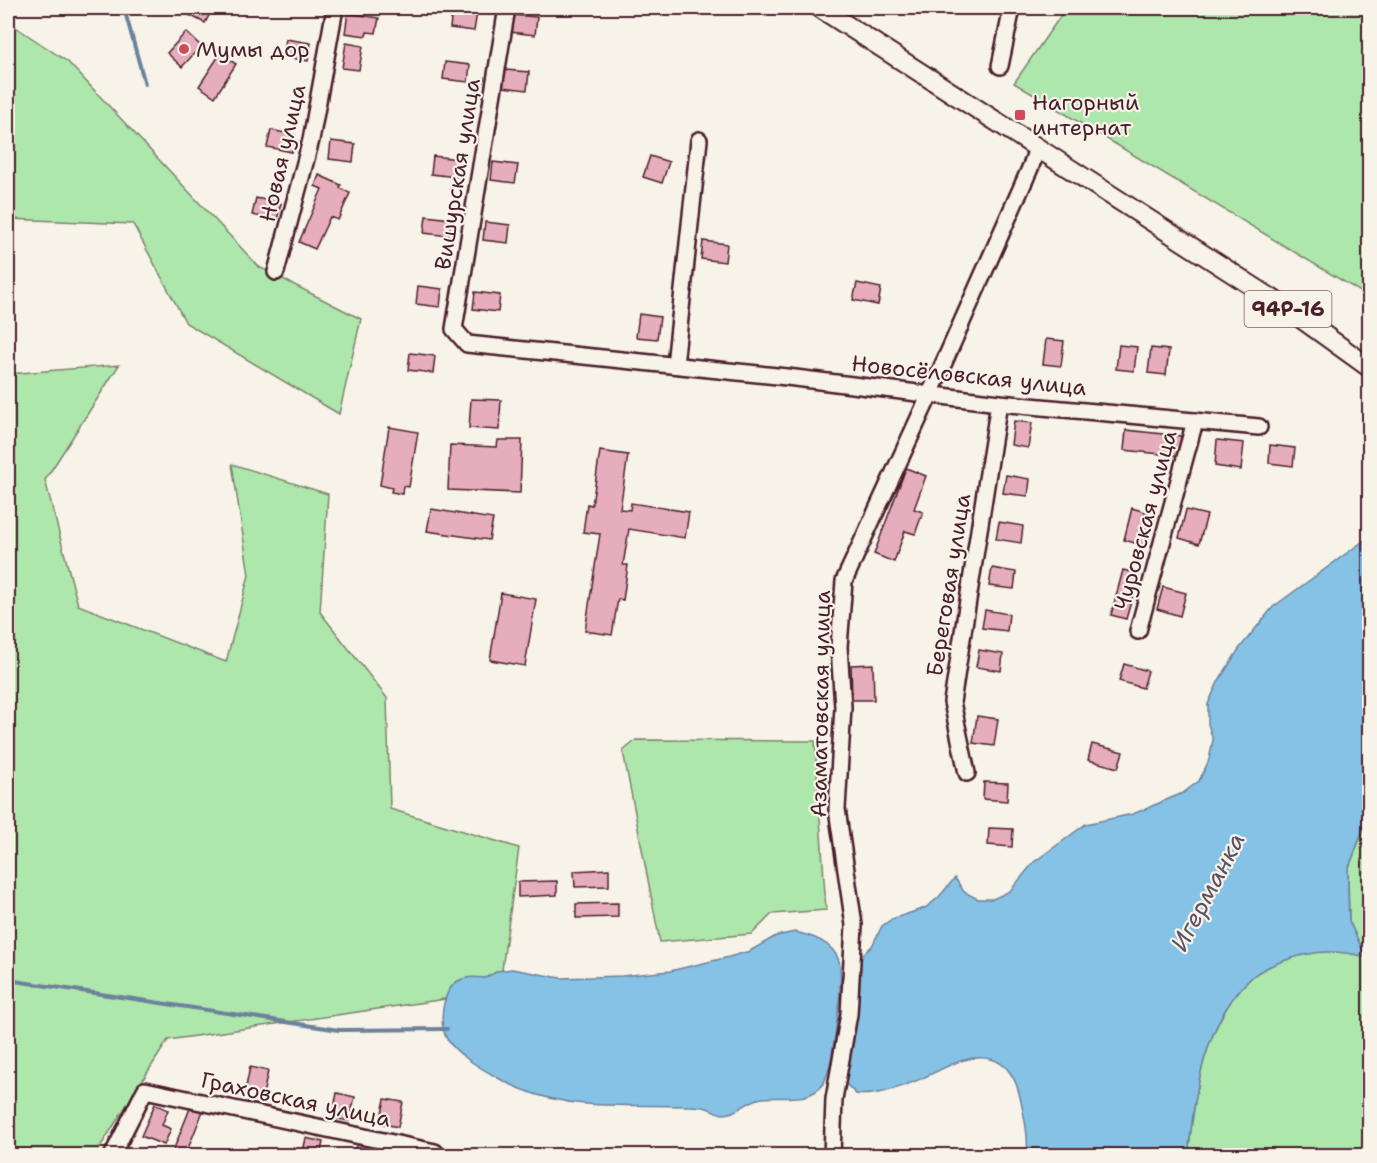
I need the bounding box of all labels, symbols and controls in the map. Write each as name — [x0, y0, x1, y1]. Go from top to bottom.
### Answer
place label: Мумы дор — [196, 35, 310, 64]
marker: Мумы дор — [177, 42, 191, 56]
street label: Вишурская улица — [428, 76, 487, 272]
street label: Новая улица — [253, 81, 312, 225]
place label: Нагорный интернат — [1032, 88, 1139, 142]
marker: Нагорный интернат — [1013, 108, 1027, 122]
road number: 94Р-16 — [1244, 291, 1332, 327]
street label: Новосёловская улица — [850, 349, 1088, 402]
street label: Чуровская улица — [1108, 427, 1184, 613]
street label: Береговая улица — [920, 491, 977, 679]
street label: Азаматовская улица — [804, 590, 837, 818]
water label: Игерманка — [1163, 827, 1253, 957]
street label: Граховская улица — [198, 1065, 394, 1134]

